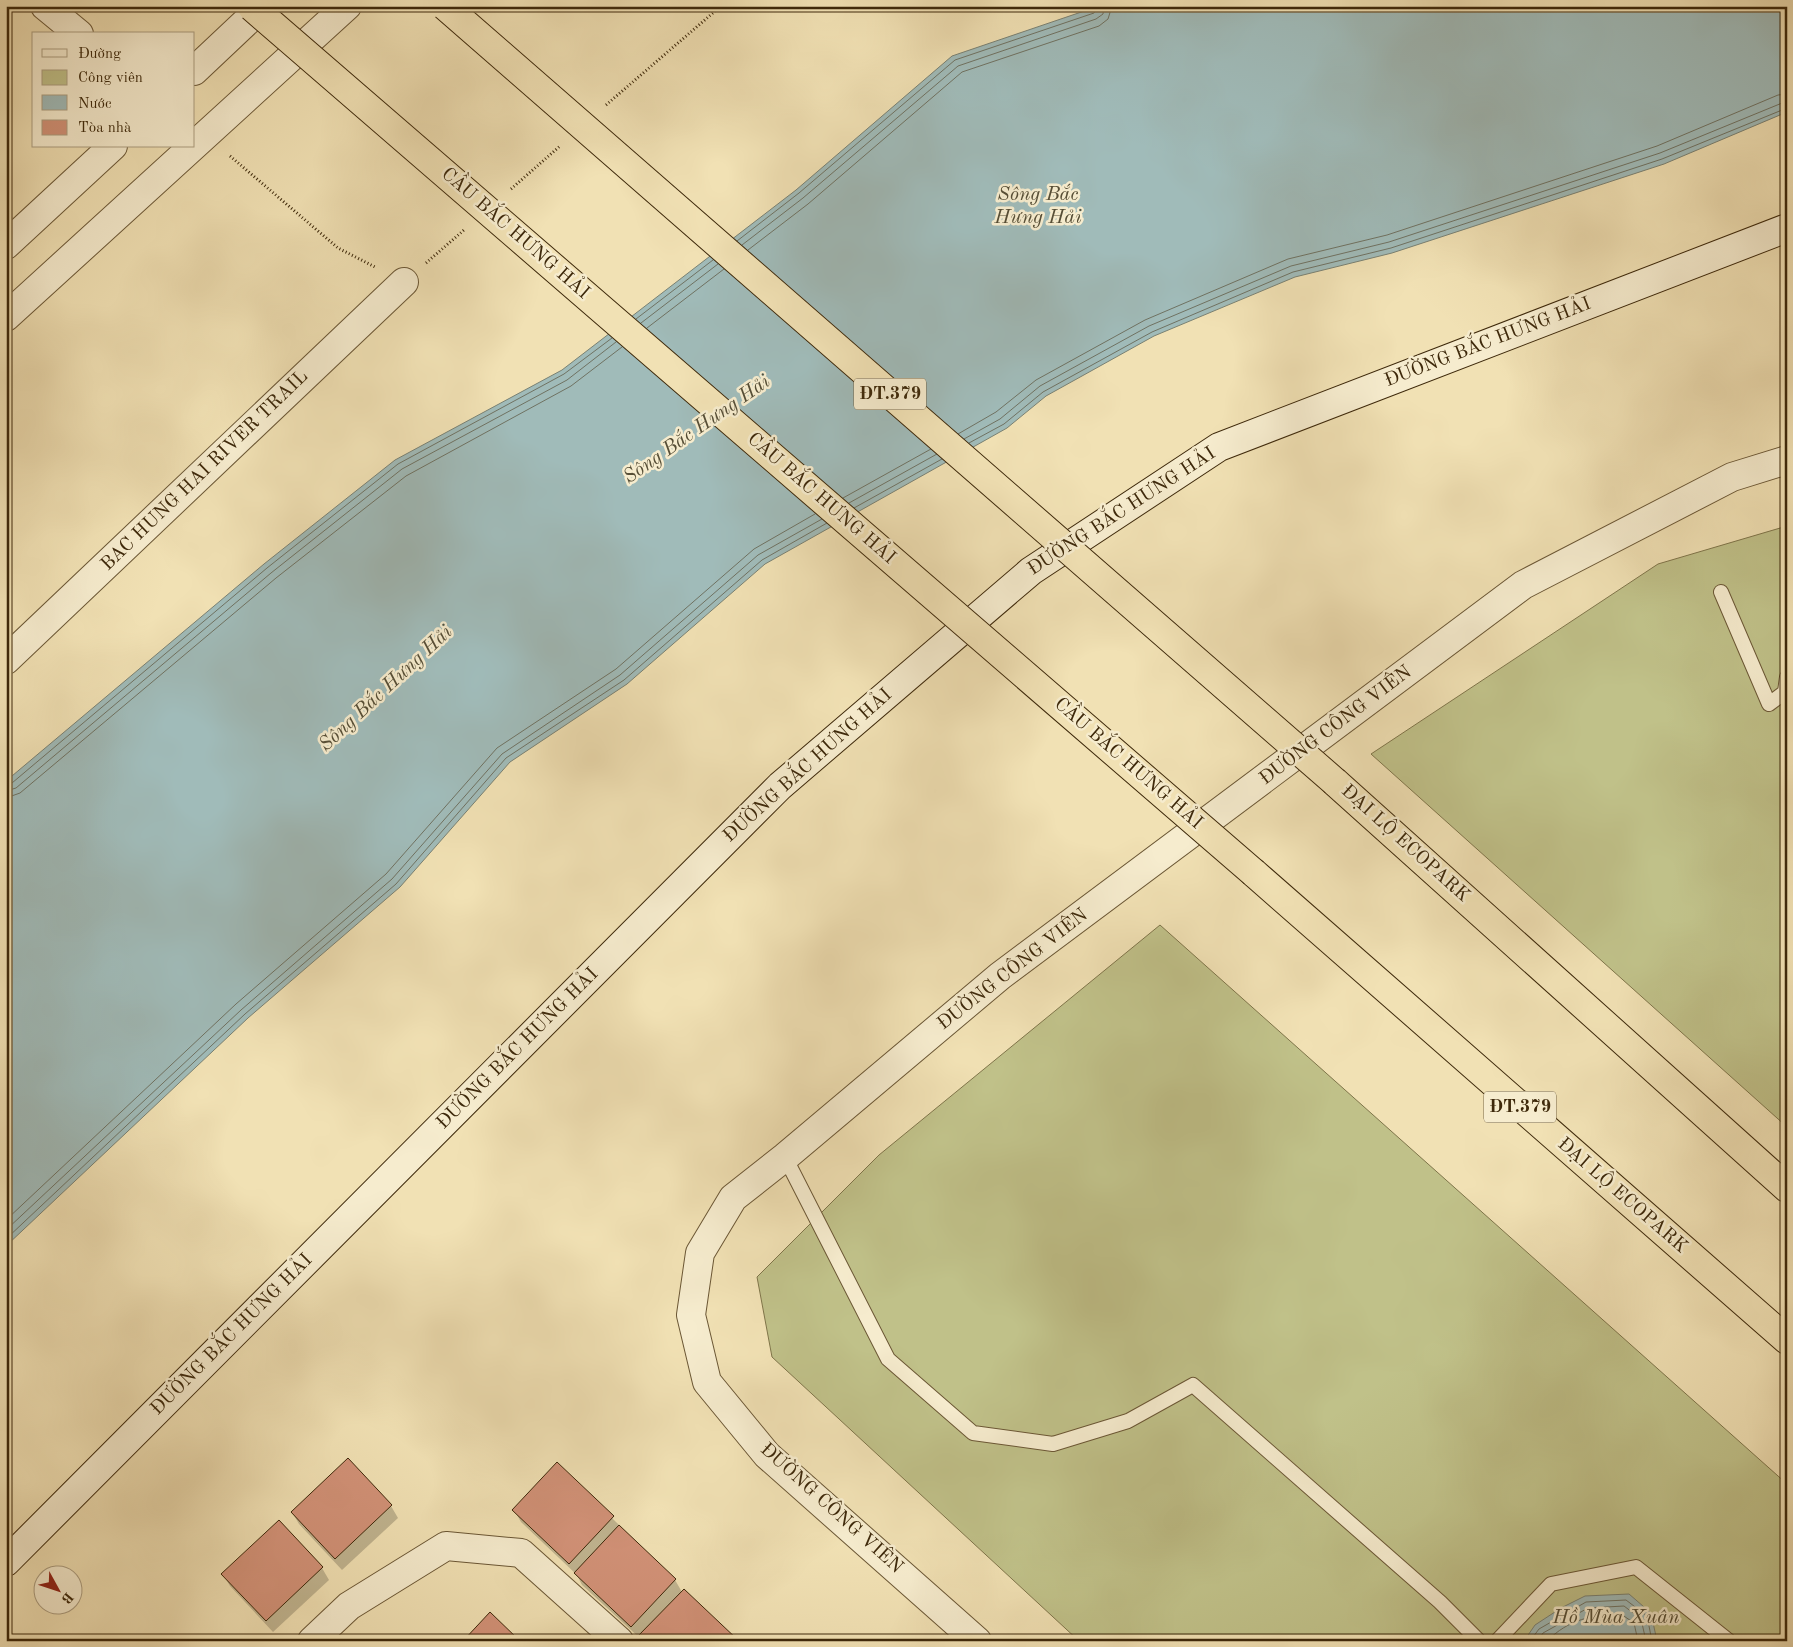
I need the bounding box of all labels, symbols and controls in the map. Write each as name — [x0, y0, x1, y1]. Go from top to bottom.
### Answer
legend — [32, 32, 195, 148]
text: Đường — [78, 47, 121, 62]
text: Công viên — [78, 71, 143, 86]
text: Nước — [78, 97, 112, 112]
text: Tòa nhà — [78, 121, 132, 136]
street label: CẦU BẮC HƯNG HẢI — [437, 159, 597, 303]
water label: Sông Bắc Hưng Hải — [993, 183, 1082, 228]
street label: ĐƯỜNG BẮC HƯNG HẢI — [1380, 288, 1594, 391]
street label: BAC HUNG HAI RIVER TRAIL — [98, 367, 312, 575]
water label: Sông Bắc Hưng Hải — [619, 370, 774, 488]
road number: ĐT.379 — [854, 378, 926, 409]
street label: CẦU BẮC HƯNG HẢI — [743, 424, 903, 568]
street label: ĐƯỜNG BẮC HƯNG HẢI — [1021, 438, 1219, 580]
water label: Sông Bắc Hưng Hải — [314, 621, 457, 756]
street label: ĐƯỜNG CÔNG VIÊN — [1254, 659, 1416, 789]
street label: ĐƯỜNG BẮC HƯNG HẢI — [715, 680, 896, 846]
street label: CẦU BẮC HƯNG HẢI — [1050, 689, 1210, 833]
street label: ĐẠI LỘ ECOPARK — [1337, 779, 1475, 906]
street label: ĐƯỜNG CÔNG VIÊN — [931, 902, 1092, 1034]
street label: ĐƯỜNG BẮC HƯNG HẢI — [429, 960, 602, 1133]
road number: ĐT.379 — [1484, 1092, 1556, 1122]
street label: ĐẠI LỘ ECOPARK — [1553, 1132, 1693, 1257]
street label: ĐƯỜNG BẮC HƯNG HẢI — [143, 1246, 316, 1419]
street label: ĐƯỜNG CÔNG VIÊN — [756, 1436, 910, 1578]
north arrow — [32, 1564, 82, 1614]
text: B — [59, 1589, 76, 1606]
water label: Hồ Mùa Xuân — [1552, 1607, 1679, 1628]

